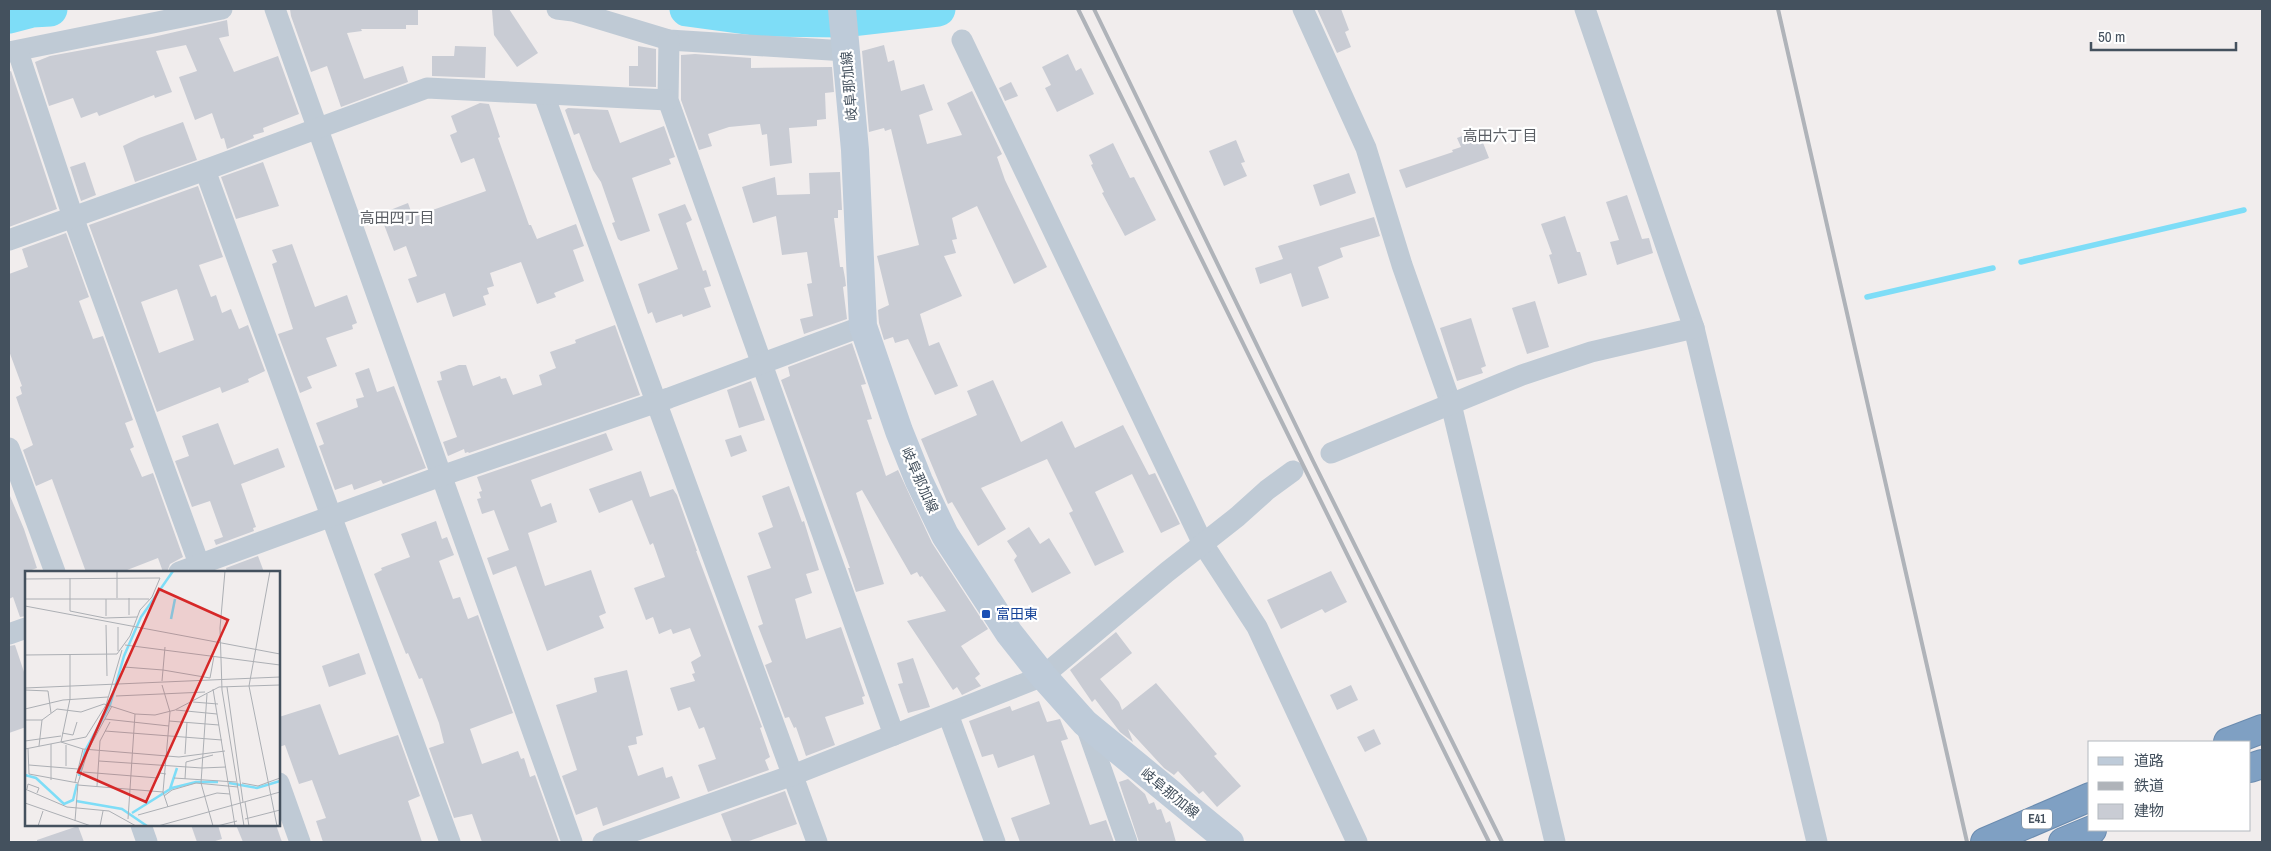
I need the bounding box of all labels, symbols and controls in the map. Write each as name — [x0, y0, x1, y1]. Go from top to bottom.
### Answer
scale bar — [2091, 20, 2236, 52]
text: 50 m — [2098, 26, 2125, 47]
street label: 岐阜那加線 — [837, 50, 861, 122]
district label: 高田六丁目 — [1462, 125, 1538, 146]
district label: 高田四丁目 — [359, 207, 435, 228]
street label: 岐阜那加線 — [898, 444, 942, 516]
inset map — [25, 571, 280, 826]
place label: 富田東 — [996, 605, 1038, 623]
marker: 富田東 — [980, 608, 992, 620]
legend — [2088, 741, 2251, 831]
text: 道路 — [2134, 750, 2164, 771]
street label: 岐阜那加線 — [1137, 764, 1203, 822]
text: 鉄道 — [2134, 775, 2164, 796]
text: 建物 — [2134, 800, 2164, 821]
road number: E41 — [2022, 810, 2052, 829]

